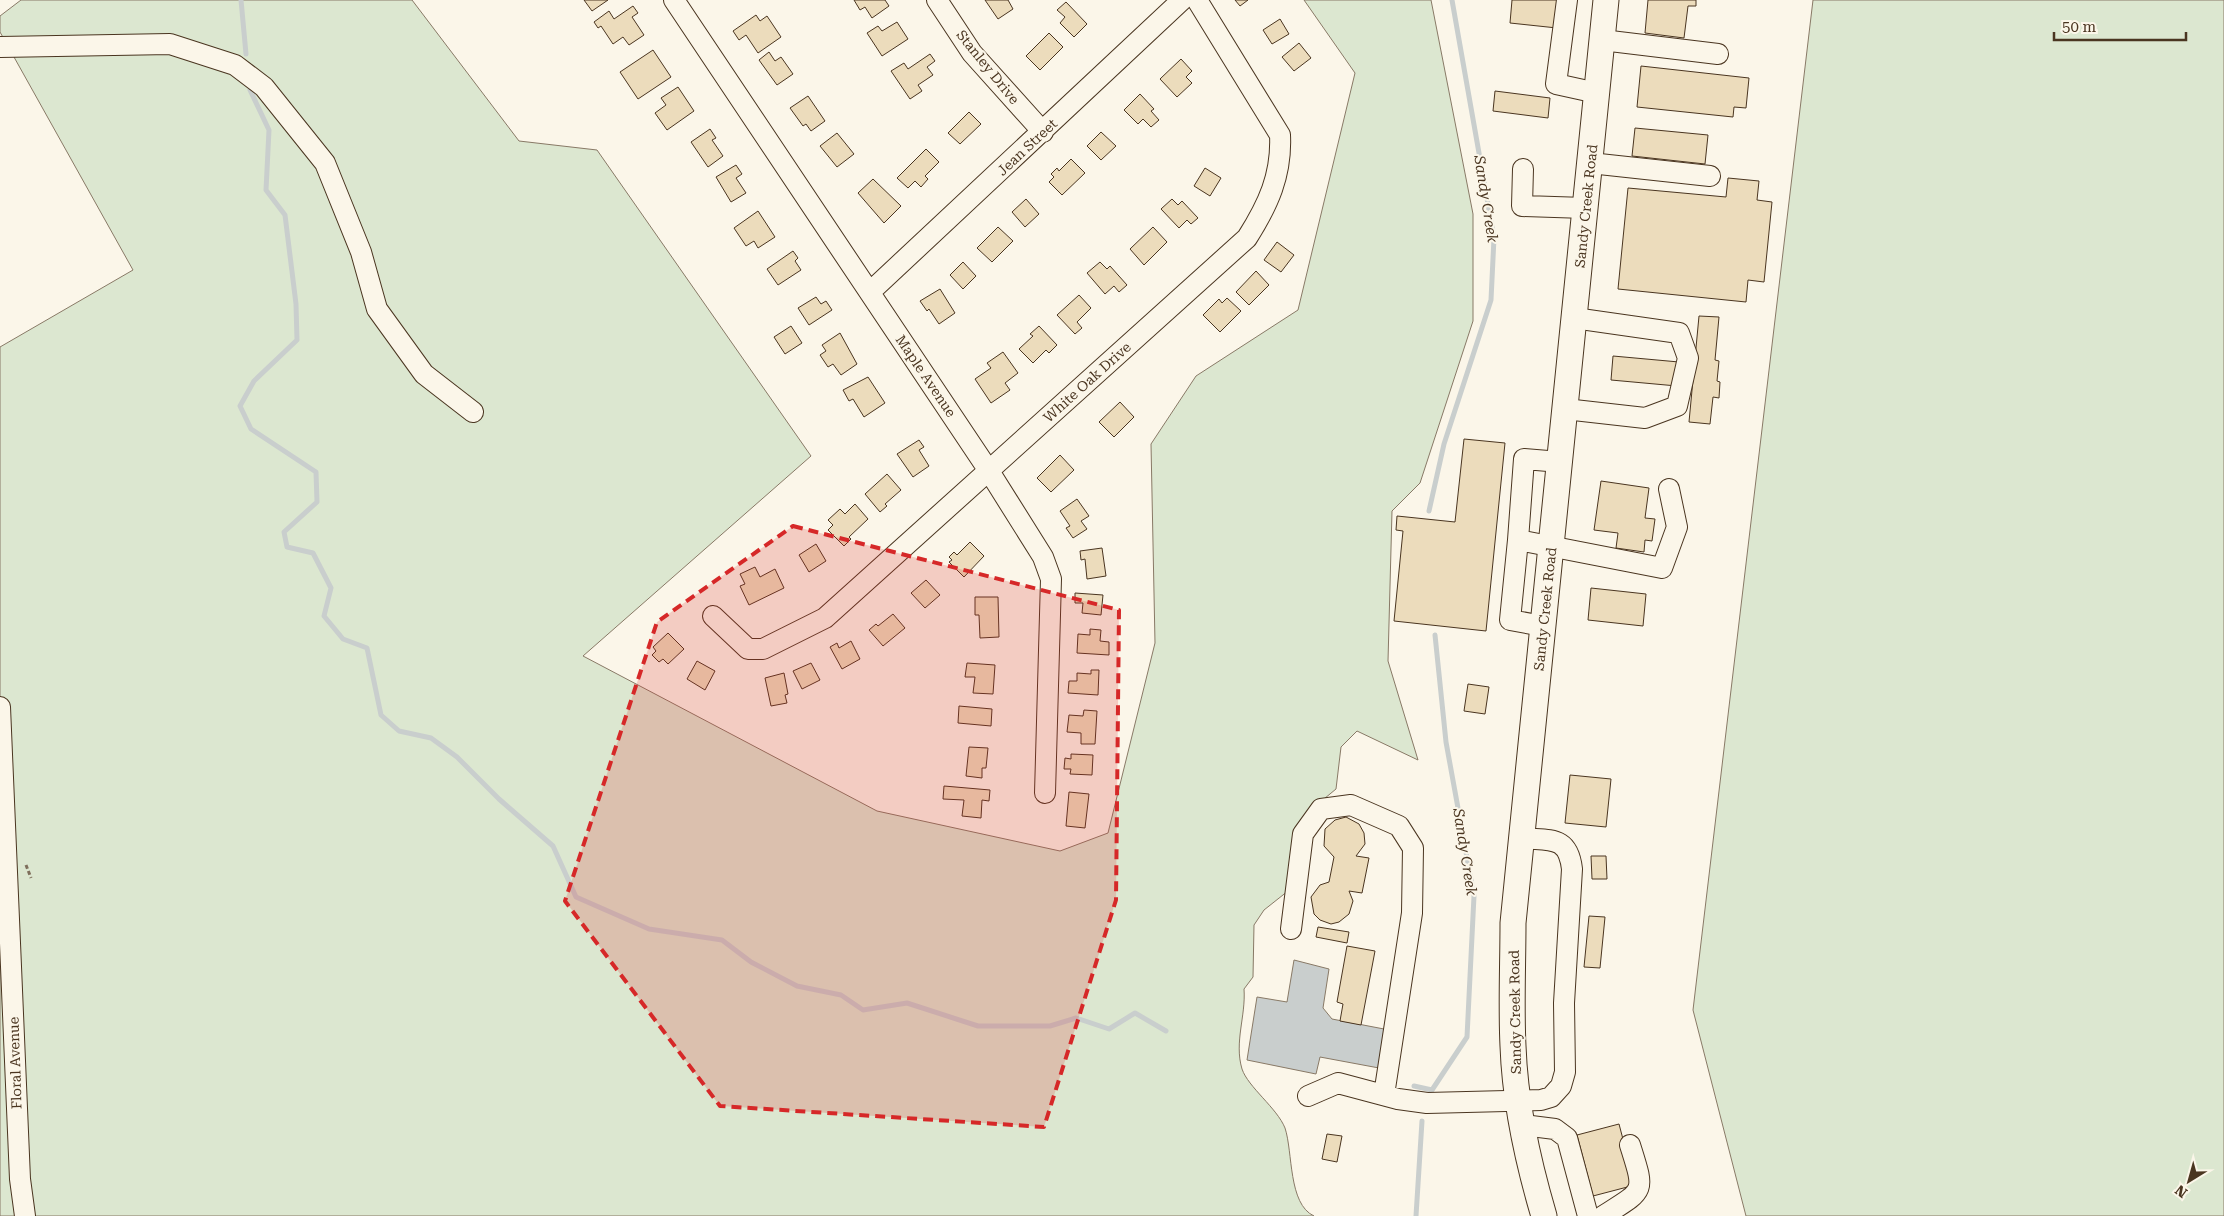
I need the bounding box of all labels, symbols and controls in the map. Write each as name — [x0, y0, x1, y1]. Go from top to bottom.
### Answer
scale bar — [2054, 10, 2186, 42]
text: 50 m — [2062, 18, 2097, 36]
street label: Stanley Drive — [953, 27, 1023, 107]
street label: Jean Street — [994, 115, 1060, 179]
street label: Sandy Creek Road — [1572, 143, 1600, 269]
water label: Sandy Creek — [1470, 153, 1502, 245]
street label: Maple Avenue — [893, 332, 960, 420]
street label: White Oak Drive — [1040, 338, 1134, 425]
street label: Sandy Creek Road — [1531, 546, 1559, 672]
water label: Sandy Creek — [1449, 806, 1481, 898]
street label: Sandy Creek Road — [1506, 950, 1524, 1074]
street label: Floral Avenue — [5, 1016, 25, 1110]
north arrow — [2164, 1156, 2214, 1206]
text: N — [2172, 1182, 2190, 1201]

